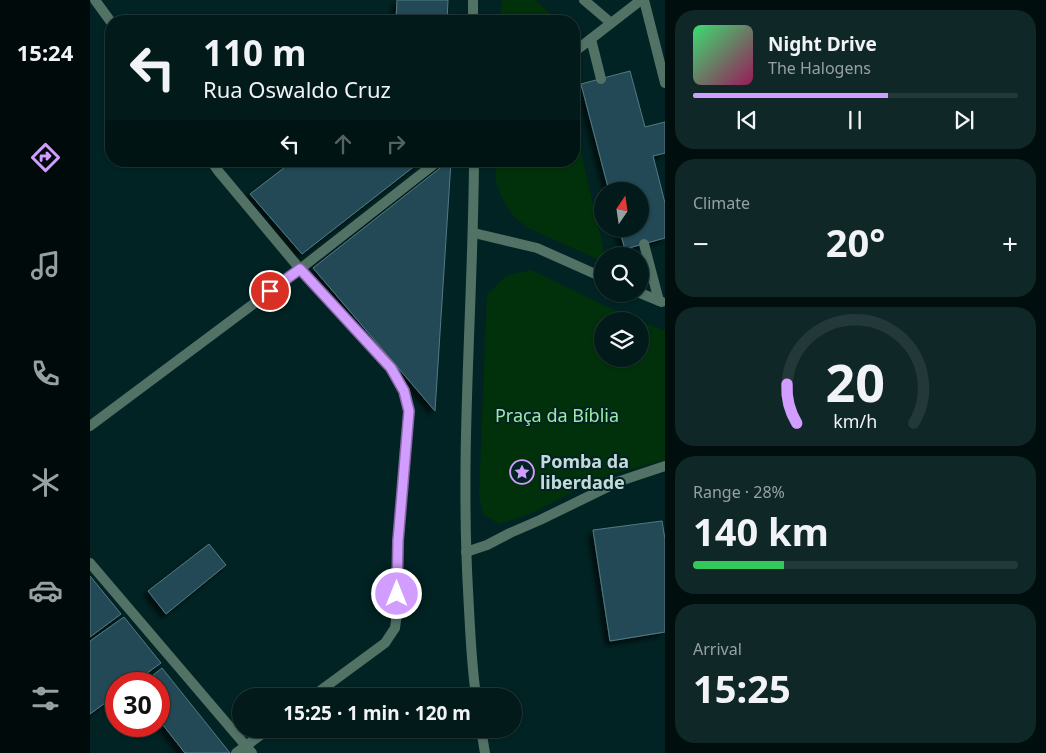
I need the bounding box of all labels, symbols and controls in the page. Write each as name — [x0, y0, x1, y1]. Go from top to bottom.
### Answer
text: 110 m — [203, 29, 306, 76]
text: Night Drive — [768, 31, 877, 57]
icon: left — [120, 35, 185, 100]
text: 15:24 — [17, 37, 73, 67]
text: The Halogens — [768, 57, 871, 79]
text: Rua Oswaldo Cruz — [203, 74, 391, 104]
icon: previous — [733, 106, 761, 134]
icon: pause — [841, 106, 869, 134]
icon: next — [950, 106, 978, 134]
icon: left — [276, 130, 304, 158]
icon: ahead — [329, 130, 357, 158]
icon: right — [382, 130, 410, 158]
icon: directions — [28, 140, 63, 175]
north arrow — [594, 182, 649, 238]
map controls — [594, 182, 649, 367]
text: Climate — [693, 192, 750, 214]
text: 20° — [826, 216, 885, 268]
text: − — [693, 224, 709, 262]
text: + — [1002, 224, 1018, 262]
button: search — [594, 247, 649, 302]
icon: music — [28, 248, 63, 283]
pin — [249, 270, 291, 312]
icon: arrive — [256, 277, 284, 305]
button: layers — [594, 312, 649, 367]
text: 20 — [826, 346, 885, 417]
icon: phone — [28, 356, 63, 391]
park label: Praça da Bíblia — [495, 403, 619, 427]
text: km/h — [834, 409, 877, 433]
place label: Pomba da liberdade — [540, 449, 629, 494]
place icon: Pomba da liberdade — [509, 459, 535, 485]
icon: climate — [28, 465, 63, 500]
text: Range · 28% — [693, 481, 785, 503]
text: 140 km — [693, 505, 829, 557]
position arrow — [370, 567, 422, 619]
icon: car — [28, 573, 63, 608]
text: Arrival — [693, 638, 742, 660]
text: 15:25 — [693, 662, 791, 714]
speed limit sign: 30 — [105, 672, 170, 737]
icon: filters — [28, 681, 63, 716]
text: 15:25 · 1 min · 120 m — [283, 700, 471, 726]

